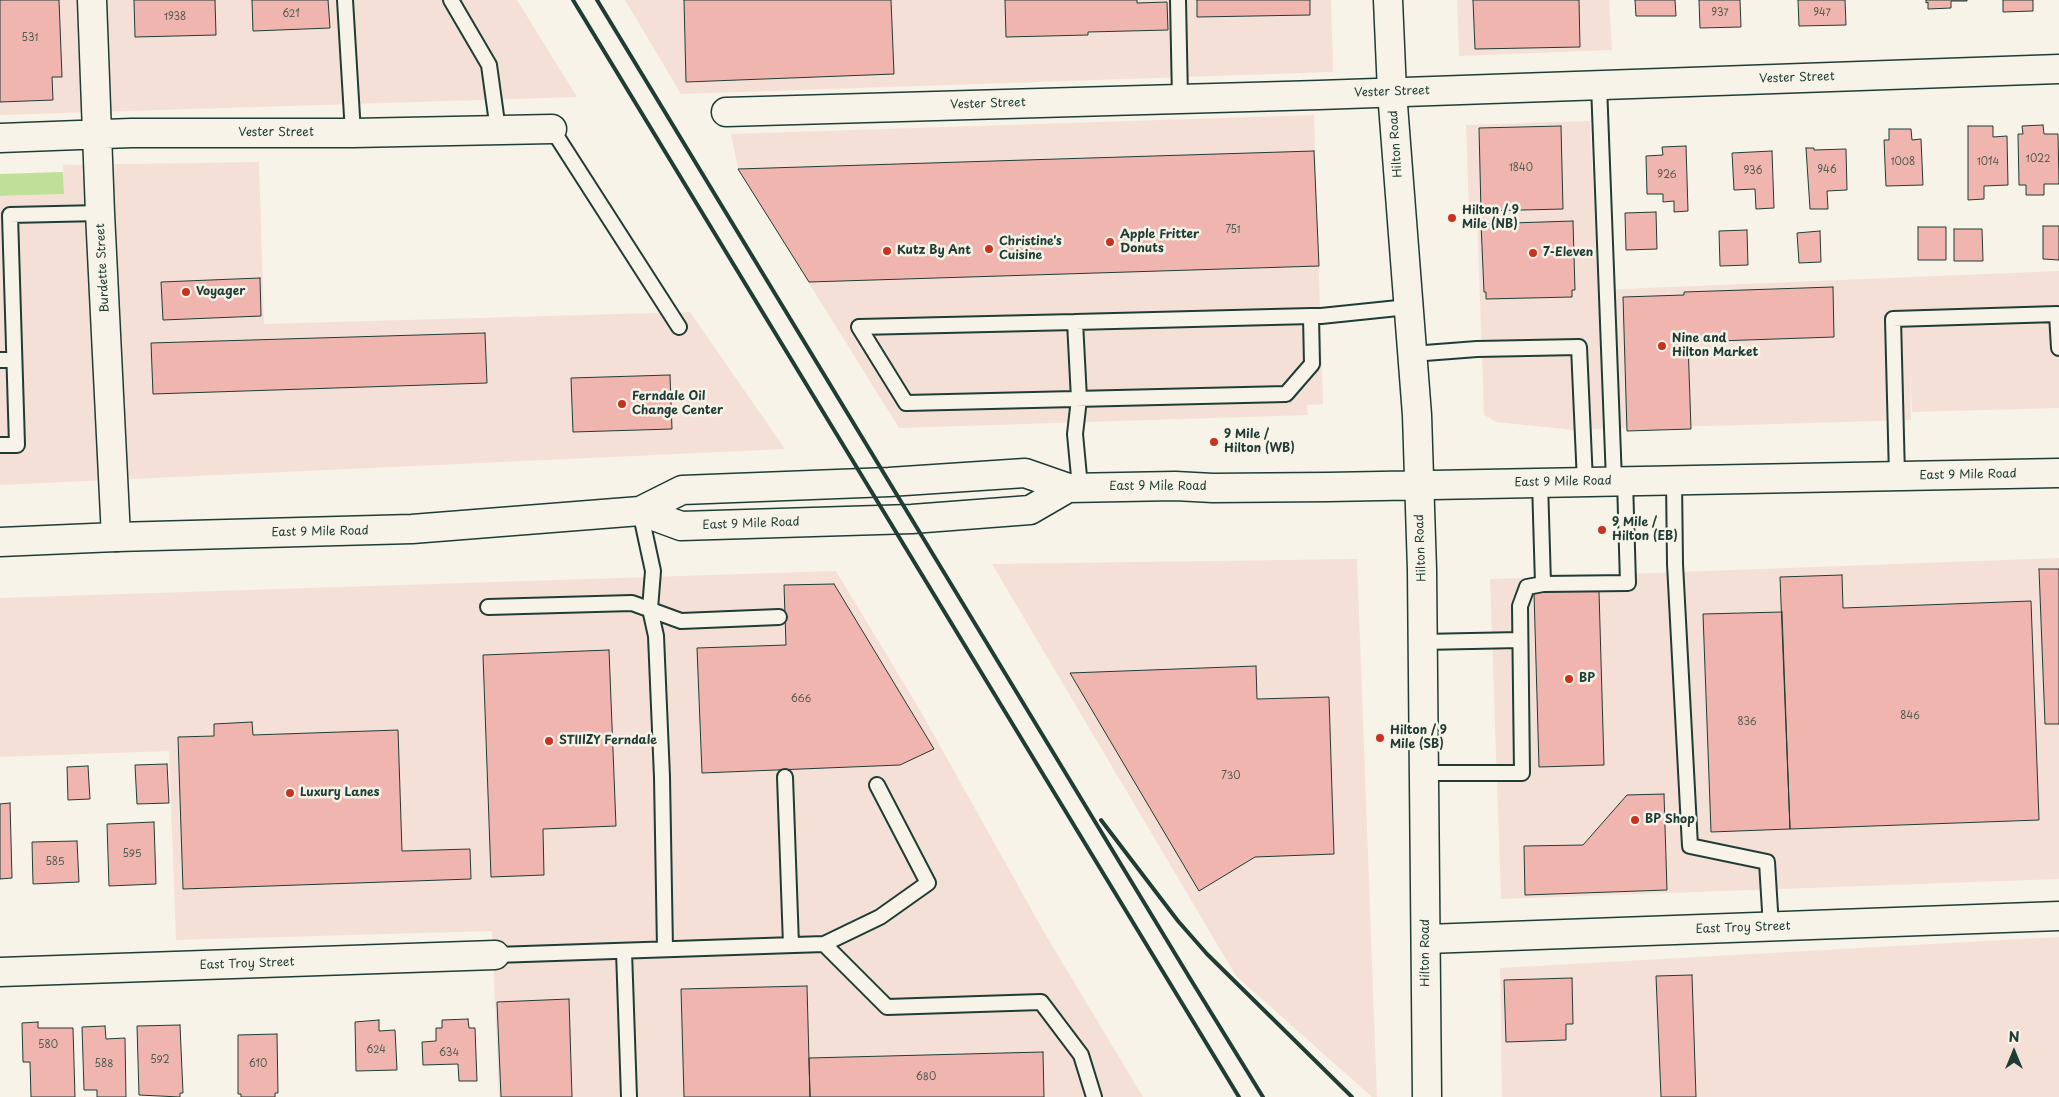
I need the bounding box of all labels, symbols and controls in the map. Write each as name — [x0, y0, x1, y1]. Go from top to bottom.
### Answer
house number: 937 — [1711, 7, 1729, 19]
house number: 947 — [1813, 7, 1831, 19]
house number: 621 — [282, 8, 300, 20]
house number: 1938 — [164, 11, 186, 23]
house number: 531 — [22, 32, 38, 44]
street label: Vester Street — [1759, 69, 1835, 87]
street label: Vester Street — [1354, 83, 1430, 101]
street label: Vester Street — [950, 95, 1026, 113]
street label: Hilton Road — [1386, 110, 1406, 178]
street label: Vester Street — [238, 126, 314, 140]
house number: 1022 — [2026, 153, 2050, 165]
house number: 1008 — [1891, 156, 1915, 168]
house number: 1014 — [1977, 156, 1999, 168]
house number: 1840 — [1509, 162, 1533, 174]
house number: 946 — [1817, 164, 1837, 176]
house number: 936 — [1743, 165, 1763, 177]
house number: 926 — [1657, 169, 1677, 181]
place label: Hilton / 9 Mile (NB) — [1462, 204, 1519, 232]
marker: Hilton / 9 Mile (NB) — [1446, 212, 1458, 224]
street label: Burdette Street — [93, 223, 113, 313]
house number: 751 — [1225, 224, 1241, 236]
place label: Apple Fritter Donuts — [1120, 228, 1199, 256]
place label: Christine's Cuisine — [999, 235, 1062, 263]
marker: Apple Fritter Donuts — [1104, 236, 1116, 248]
marker: Christine's Cuisine — [983, 243, 995, 255]
place label: Kutz By Ant — [897, 244, 971, 258]
marker: Kutz By Ant — [881, 245, 893, 257]
place label: 7-Eleven — [1543, 246, 1593, 260]
marker: 7-Eleven — [1527, 247, 1539, 259]
place label: Voyager — [196, 285, 245, 299]
marker: Voyager — [180, 286, 192, 298]
place label: Nine and Hilton Market — [1672, 332, 1758, 360]
marker: Nine and Hilton Market — [1656, 340, 1668, 352]
place label: Ferndale Oil Change Center — [632, 390, 723, 418]
marker: Ferndale Oil Change Center — [616, 398, 628, 410]
place label: 9 Mile / Hilton (WB) — [1224, 428, 1295, 456]
marker: 9 Mile / Hilton (WB) — [1208, 436, 1220, 448]
street label: East 9 Mile Road — [1919, 467, 2017, 483]
street label: East 9 Mile Road — [1514, 474, 1612, 490]
street label: East 9 Mile Road — [1109, 480, 1207, 494]
street label: Hilton Road — [1413, 514, 1429, 582]
street label: East 9 Mile Road — [702, 515, 800, 533]
place label: 9 Mile / Hilton (EB) — [1612, 516, 1678, 544]
street label: East 9 Mile Road — [271, 524, 369, 540]
marker: 9 Mile / Hilton (EB) — [1596, 524, 1608, 536]
place label: BP — [1579, 672, 1595, 686]
marker: BP — [1563, 673, 1575, 685]
house number: 666 — [791, 693, 811, 705]
house number: 846 — [1900, 710, 1920, 722]
house number: 836 — [1737, 716, 1757, 728]
place label: Hilton / 9 Mile (SB) — [1390, 724, 1447, 752]
marker: Hilton / 9 Mile (SB) — [1374, 732, 1386, 744]
place label: STIIIZY Ferndale — [559, 734, 657, 748]
marker: STIIIZY Ferndale — [543, 735, 555, 747]
house number: 730 — [1221, 770, 1241, 782]
place label: Luxury Lanes — [300, 786, 380, 800]
marker: Luxury Lanes — [284, 787, 296, 799]
place label: BP Shop — [1645, 813, 1695, 827]
marker: BP Shop — [1629, 814, 1641, 826]
house number: 595 — [122, 848, 142, 860]
house number: 585 — [45, 856, 65, 868]
street label: Hilton Road — [1419, 919, 1433, 987]
street label: East Troy Street — [1695, 919, 1791, 937]
street label: East Troy Street — [199, 955, 295, 973]
text: N — [2008, 1026, 2020, 1047]
north arrow — [1989, 1027, 2039, 1077]
house number: 580 — [38, 1039, 58, 1051]
house number: 624 — [366, 1044, 386, 1056]
house number: 634 — [439, 1047, 459, 1059]
house number: 592 — [150, 1054, 170, 1066]
house number: 588 — [95, 1058, 113, 1070]
house number: 610 — [249, 1058, 267, 1070]
house number: 680 — [916, 1071, 936, 1083]

